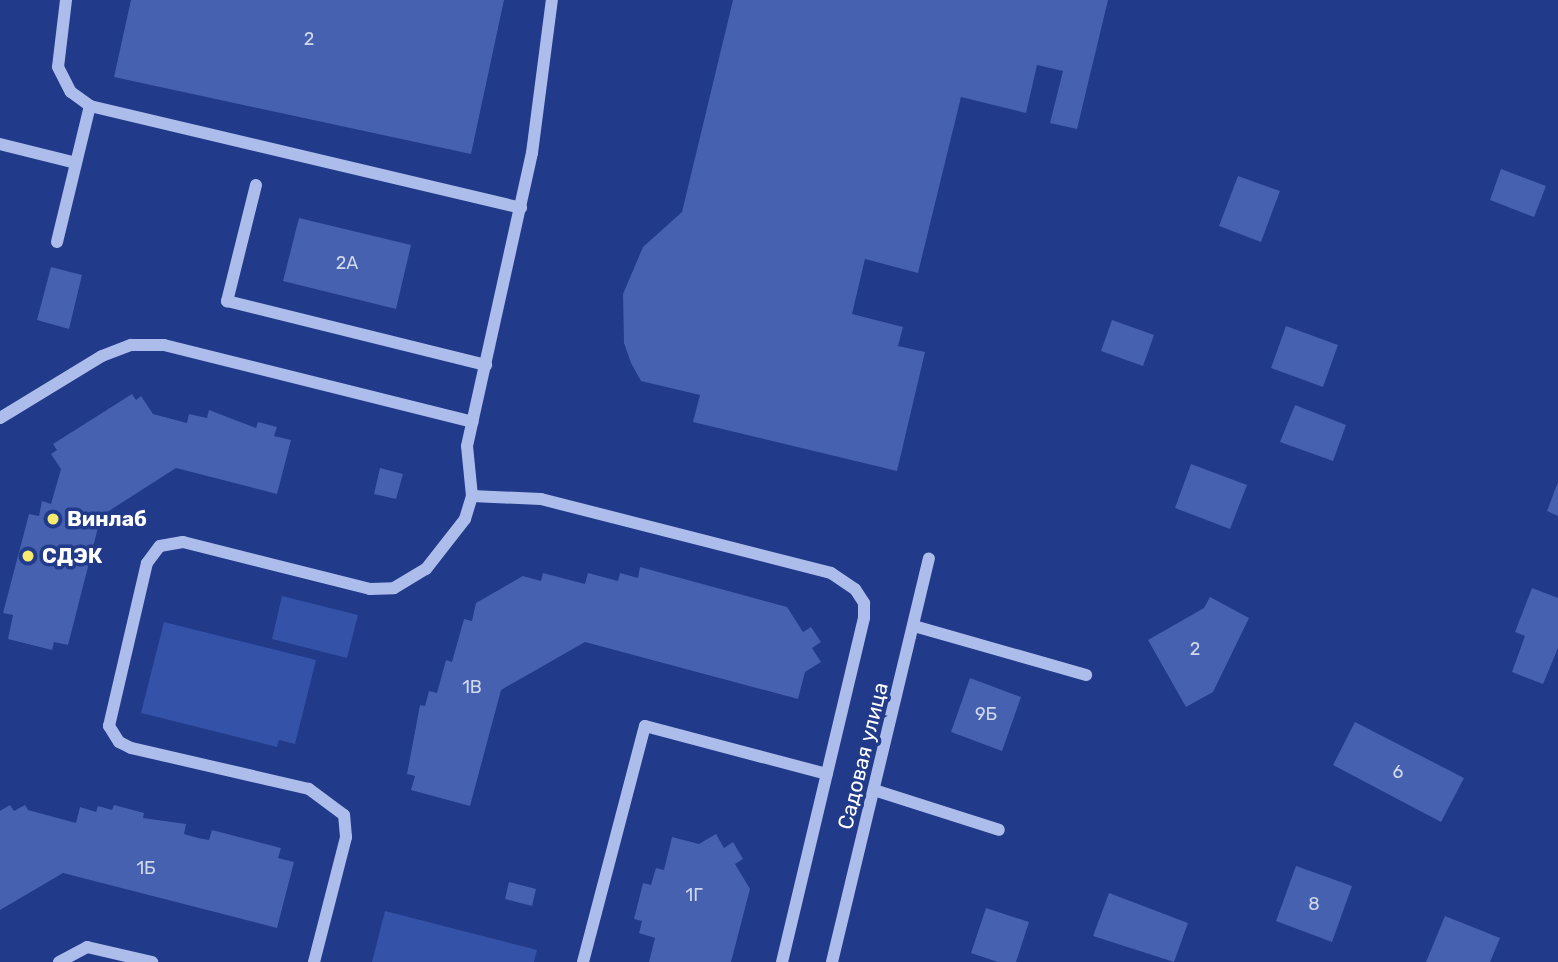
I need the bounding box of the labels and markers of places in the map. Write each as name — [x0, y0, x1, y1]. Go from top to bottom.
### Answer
place label: Винлаб — [67, 506, 147, 532]
marker: Винлаб — [45, 511, 61, 527]
place label: СДЭК — [42, 543, 102, 569]
marker: СДЭК — [20, 548, 36, 564]

